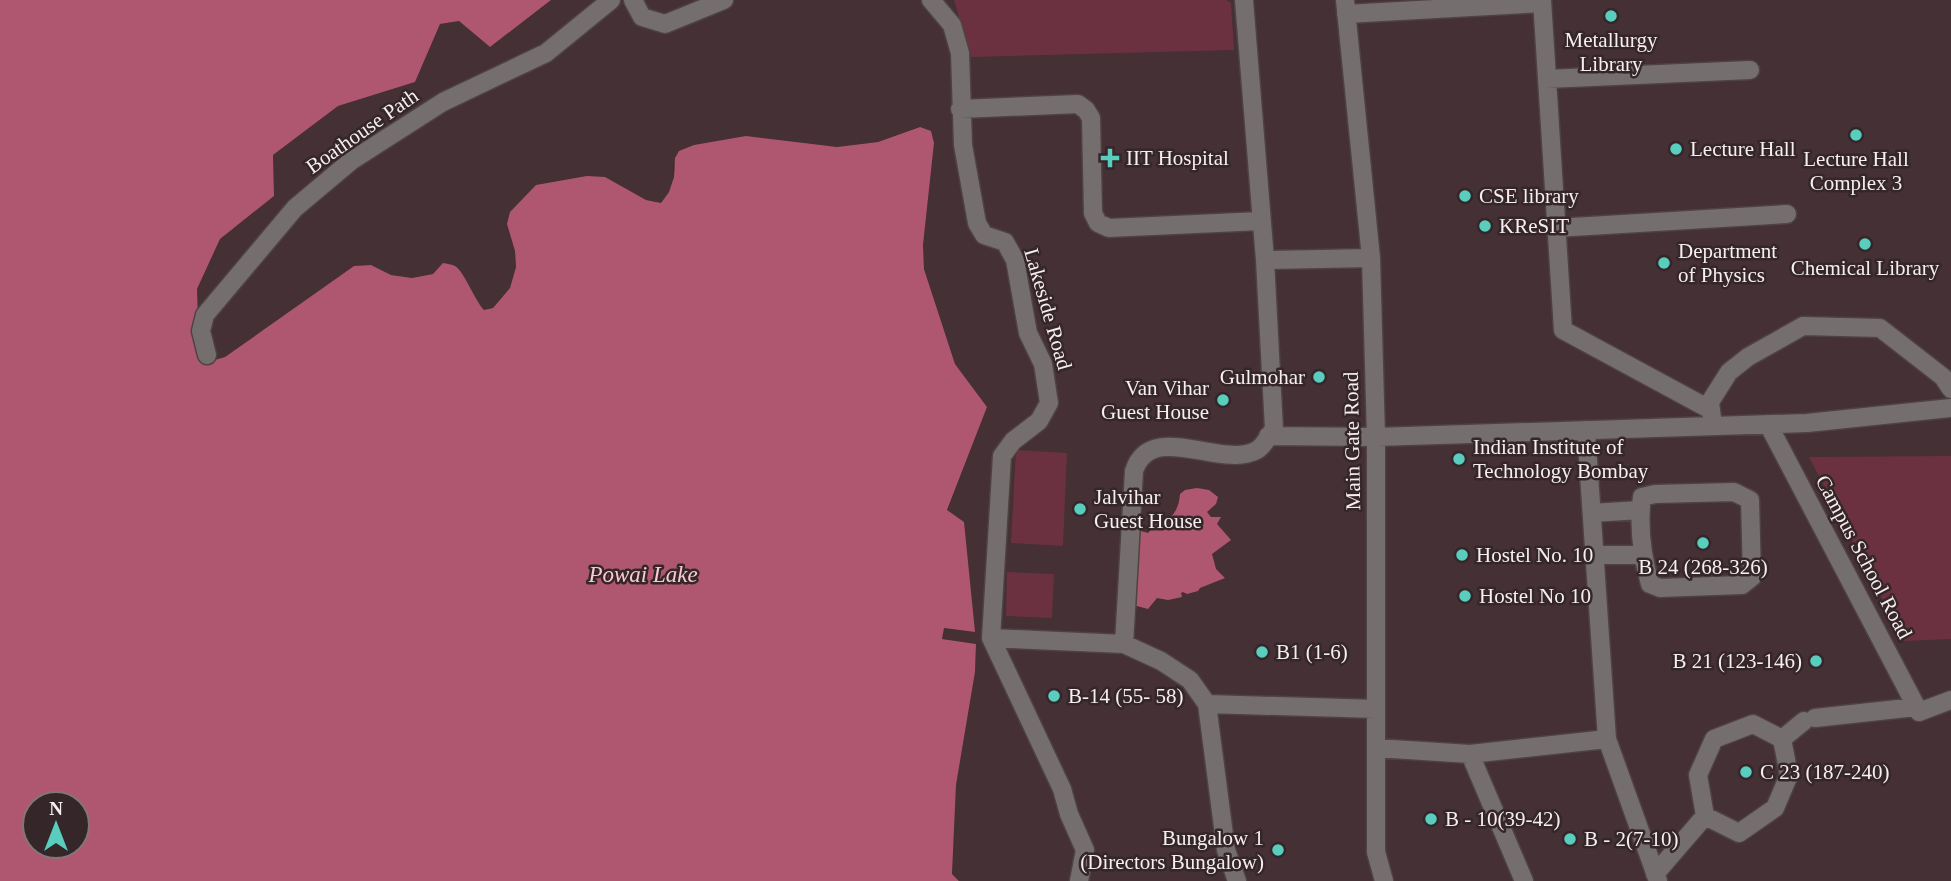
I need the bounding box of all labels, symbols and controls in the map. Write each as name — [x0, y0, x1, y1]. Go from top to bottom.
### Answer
marker: Metallurgy Library — [1603, 8, 1619, 24]
place label: Metallurgy Library — [1565, 28, 1658, 76]
street label: Boathouse Path — [301, 83, 423, 178]
marker: Lecture Hall Complex 3 — [1848, 127, 1864, 143]
place label: Lecture Hall — [1690, 137, 1796, 161]
marker: Lecture Hall — [1668, 141, 1684, 157]
place label: IIT Hospital — [1126, 146, 1229, 170]
place label: Lecture Hall Complex 3 — [1803, 147, 1909, 195]
marker: IIT Hospital — [1100, 148, 1120, 168]
place label: CSE library — [1479, 184, 1579, 208]
marker: CSE library — [1457, 188, 1473, 204]
place label: KReSIT — [1499, 214, 1569, 238]
marker: KReSIT — [1477, 218, 1493, 234]
marker: Chemical Library — [1857, 236, 1873, 252]
place label: Department of Physics — [1678, 239, 1777, 287]
street label: Lakeside Road — [1019, 245, 1077, 373]
marker: Department of Physics — [1656, 255, 1672, 271]
place label: Chemical Library — [1791, 256, 1940, 280]
place label: Gulmohar — [1220, 365, 1305, 389]
marker: Gulmohar — [1311, 369, 1327, 385]
street label: Main Gate Road — [1339, 371, 1365, 511]
place label: Van Vihar Guest House — [1101, 376, 1209, 424]
marker: Van Vihar Guest House — [1215, 392, 1231, 408]
place label: Indian Institute of Technology Bombay — [1473, 435, 1649, 483]
marker: Indian Institute of Technology Bombay — [1451, 451, 1467, 467]
street label: Campus School Road — [1811, 471, 1918, 643]
place label: Jalvihar Guest House — [1094, 485, 1202, 533]
marker: Jalvihar Guest House — [1072, 501, 1088, 517]
marker: B 24 (268-326) — [1695, 535, 1711, 551]
place label: Hostel No. 10 — [1476, 543, 1593, 567]
marker: Hostel No. 10 — [1454, 547, 1470, 563]
place label: B 24 (268-326) — [1638, 555, 1768, 579]
water label: Powai Lake — [587, 562, 698, 587]
place label: Hostel No 10 — [1479, 584, 1591, 608]
marker: Hostel No 10 — [1457, 588, 1473, 604]
place label: B1 (1-6) — [1276, 640, 1348, 664]
marker: B1 (1-6) — [1254, 644, 1270, 660]
place label: B 21 (123-146) — [1673, 649, 1802, 673]
marker: B 21 (123-146) — [1808, 653, 1824, 669]
place label: B-14 (55- 58) — [1068, 684, 1183, 708]
marker: B-14 (55- 58) — [1046, 688, 1062, 704]
place label: C 23 (187-240) — [1760, 760, 1890, 784]
marker: C 23 (187-240) — [1738, 764, 1754, 780]
north arrow — [21, 790, 91, 860]
text: N — [49, 798, 63, 819]
place label: B - 10(39-42) — [1445, 807, 1560, 831]
marker: B - 10(39-42) — [1423, 811, 1439, 827]
place label: Bungalow 1 (Directors Bungalow) — [1080, 826, 1264, 874]
place label: B - 2(7-10) — [1584, 827, 1678, 851]
marker: B - 2(7-10) — [1562, 831, 1578, 847]
marker: Bungalow 1 (Directors Bungalow) — [1270, 842, 1286, 858]

